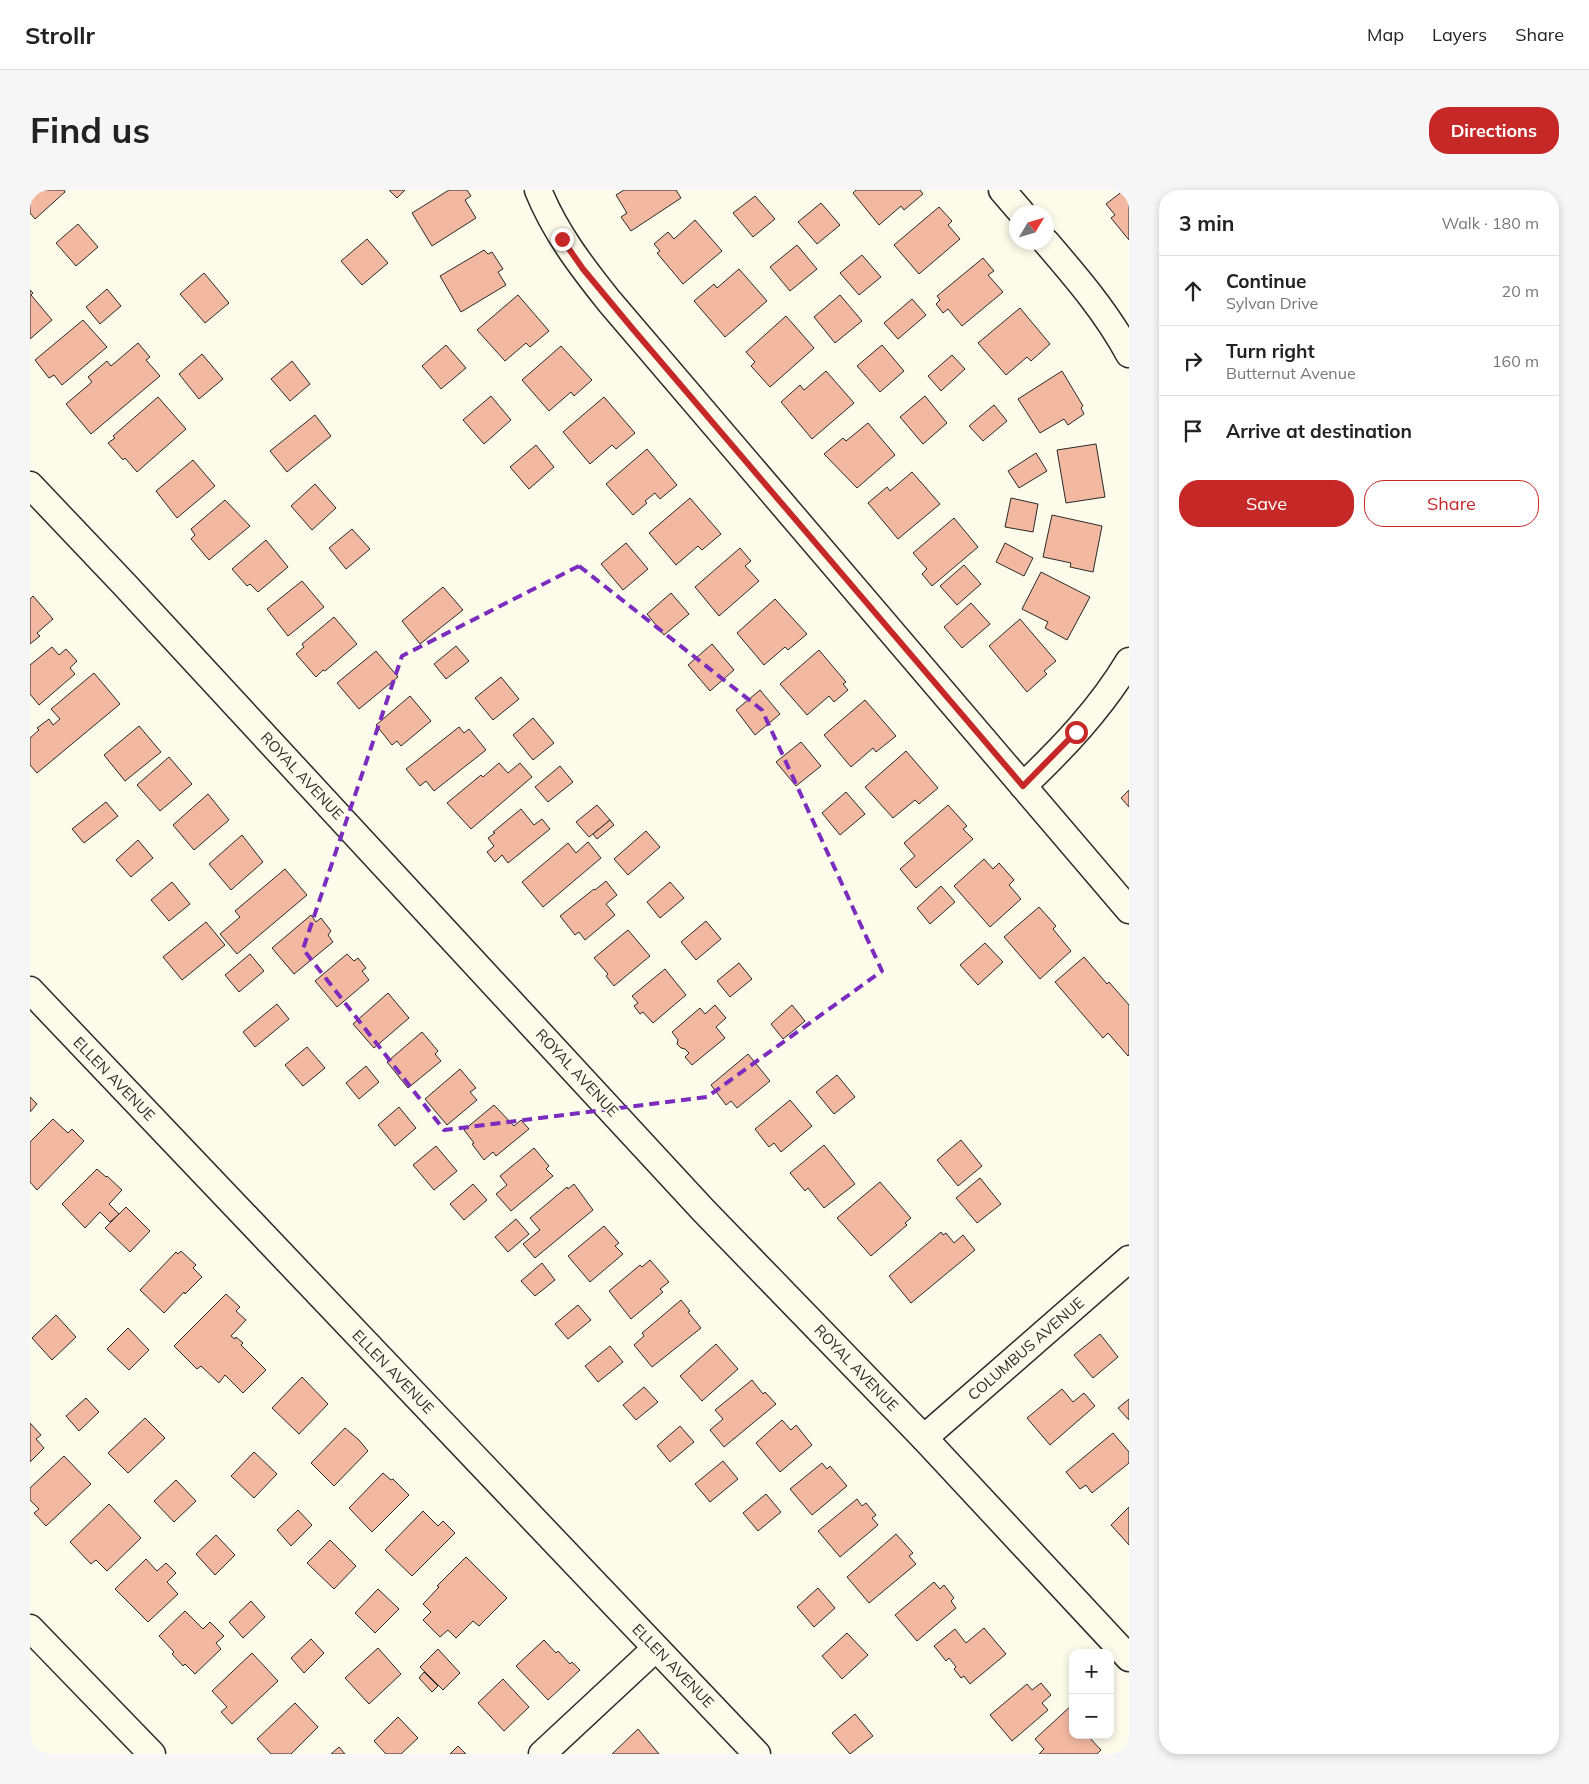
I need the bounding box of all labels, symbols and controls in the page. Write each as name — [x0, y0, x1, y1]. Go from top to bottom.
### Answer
text: Strollr — [25, 20, 95, 50]
text: Map — [1367, 23, 1404, 46]
text: Layers — [1432, 23, 1487, 46]
text: Share — [1515, 23, 1564, 46]
button: Directions — [1429, 107, 1559, 154]
text: Find us — [30, 108, 150, 152]
north arrow — [1009, 205, 1054, 250]
text: 3 min — [1179, 210, 1234, 236]
text: Walk · 180 m — [1441, 213, 1539, 233]
route end — [551, 228, 574, 251]
text: Continue — [1226, 269, 1306, 293]
icon: ahead — [1179, 277, 1207, 305]
text: 20 m — [1502, 281, 1539, 301]
text: Sylvan Drive — [1226, 293, 1318, 313]
text: Turn right — [1226, 339, 1315, 363]
icon: right — [1179, 347, 1207, 375]
text: 160 m — [1492, 351, 1539, 371]
text: Butternut Avenue — [1226, 363, 1356, 383]
icon: arrive — [1179, 417, 1207, 445]
text: Arrive at destination — [1226, 419, 1412, 443]
button: Save — [1179, 480, 1354, 527]
button: Share — [1364, 480, 1539, 527]
route start — [1065, 721, 1088, 744]
street label: ROYAL AVENUE — [257, 728, 348, 824]
street label: ROYAL AVENUE — [532, 1025, 623, 1121]
street label: ELLEN AVENUE — [69, 1033, 159, 1125]
street label: COLUMBUS AVENUE — [964, 1293, 1088, 1404]
street label: ROYAL AVENUE — [810, 1320, 903, 1415]
street label: ELLEN AVENUE — [348, 1326, 438, 1418]
street label: ELLEN AVENUE — [628, 1620, 718, 1712]
map controls — [1069, 1649, 1114, 1739]
button: + — [1069, 1649, 1114, 1694]
button: − — [1069, 1694, 1114, 1739]

